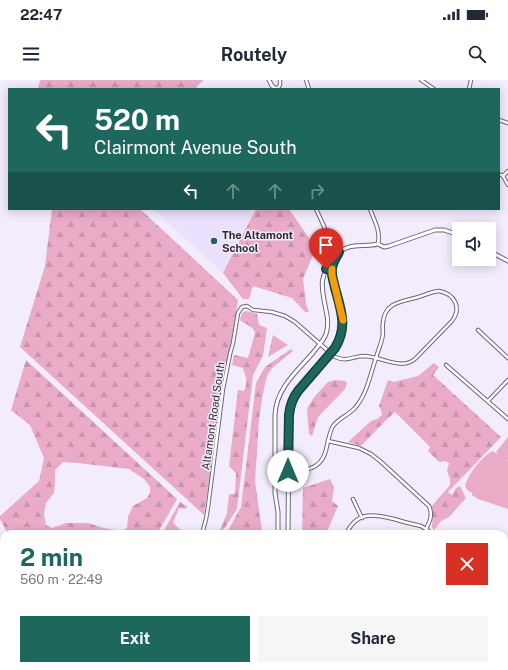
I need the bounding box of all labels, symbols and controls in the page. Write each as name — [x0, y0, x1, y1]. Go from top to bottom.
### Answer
text: 22:47 — [20, 6, 62, 23]
icon: menu — [20, 43, 42, 65]
icon: search — [466, 43, 488, 65]
text: Routely — [221, 44, 287, 65]
text: 520 m — [94, 103, 180, 136]
icon: left — [28, 104, 80, 156]
text: Clairmont Avenue South — [94, 137, 297, 158]
icon: left — [180, 180, 202, 202]
icon: ahead — [222, 180, 244, 202]
icon: ahead — [264, 180, 286, 202]
icon: right — [306, 180, 328, 202]
map controls — [452, 222, 496, 266]
button: sound — [452, 222, 496, 266]
pin — [309, 228, 343, 269]
place label: The Altamont School — [222, 229, 294, 254]
icon: arrive — [315, 234, 337, 256]
marker: The Altamont School — [209, 236, 219, 246]
street label: Altamont Road South — [199, 361, 227, 471]
position arrow — [267, 450, 309, 492]
text: 2 min — [20, 543, 83, 571]
button: close — [446, 543, 488, 585]
text: 560 m · 22:49 — [20, 572, 103, 587]
button: Exit — [20, 616, 250, 662]
button: Share — [258, 616, 488, 662]

